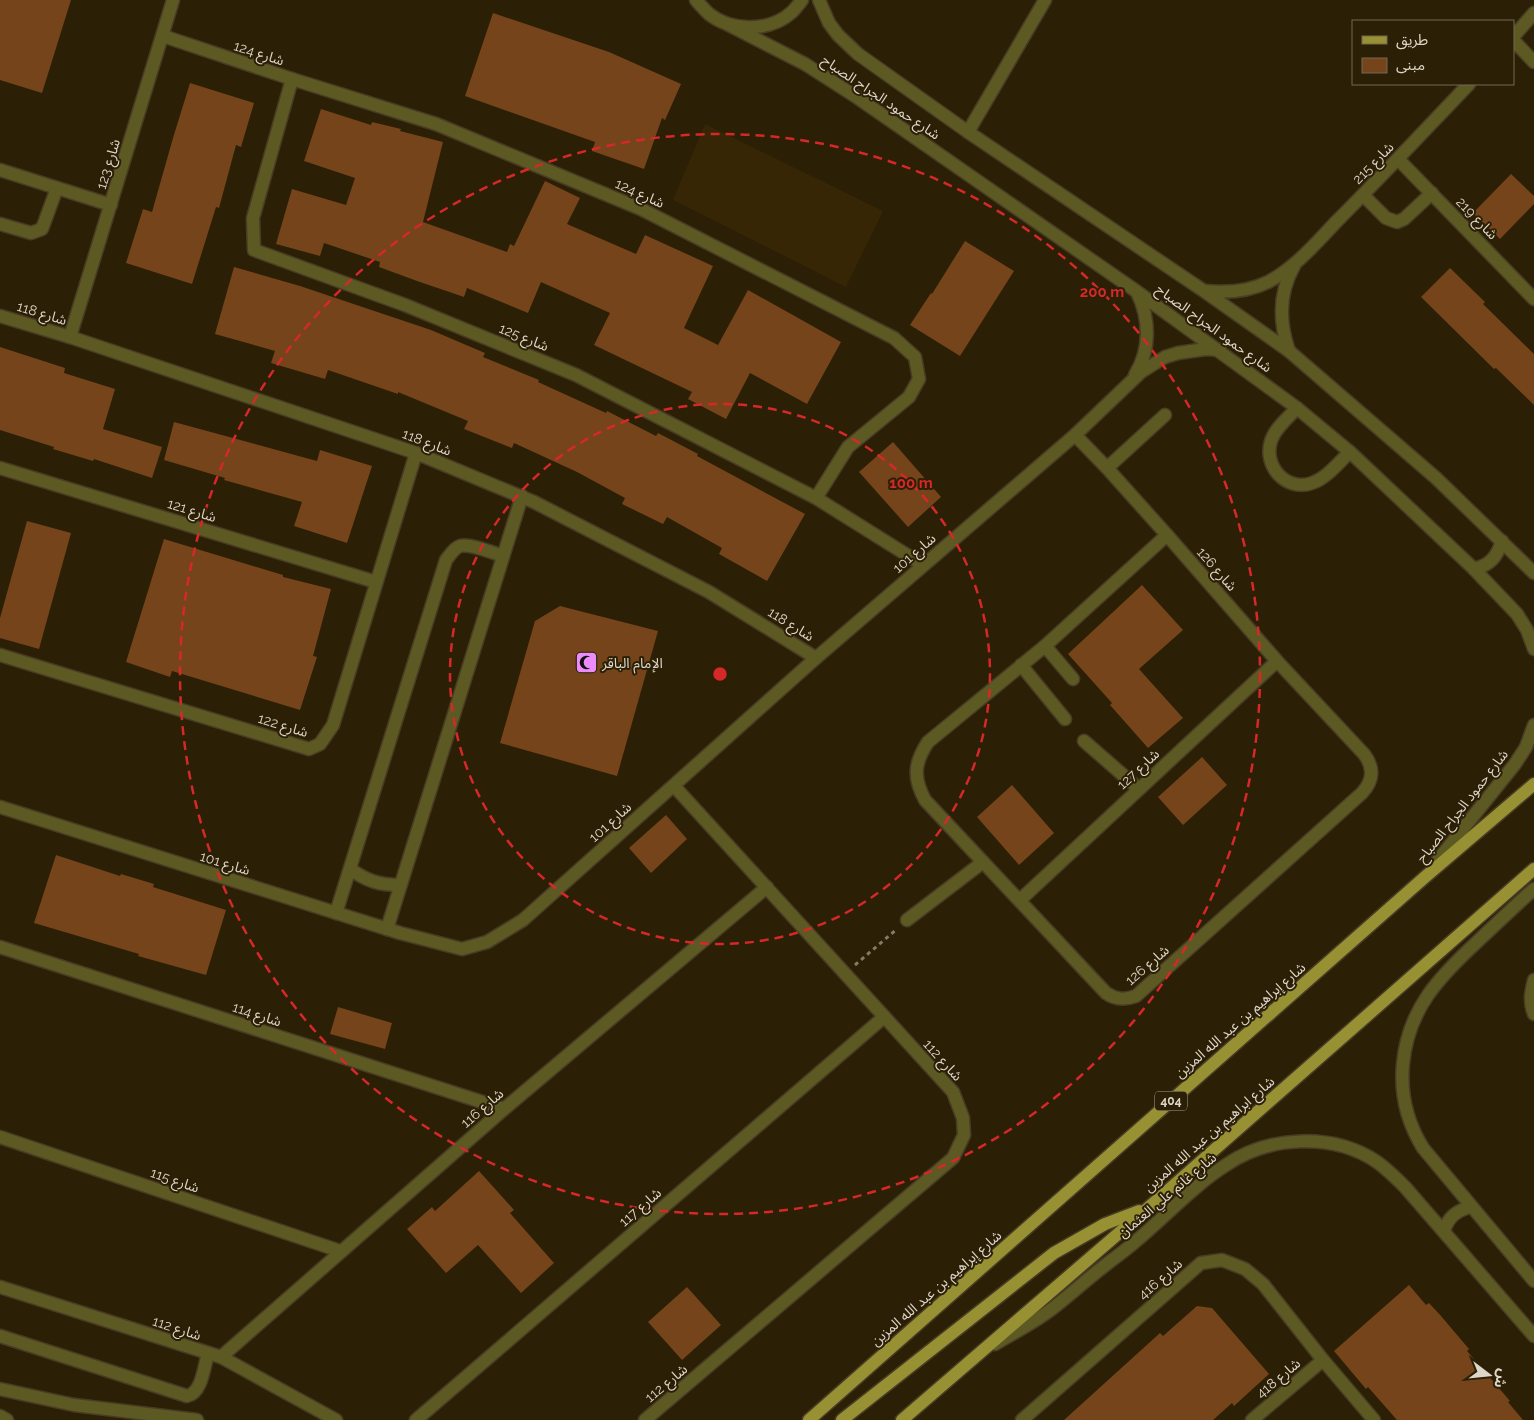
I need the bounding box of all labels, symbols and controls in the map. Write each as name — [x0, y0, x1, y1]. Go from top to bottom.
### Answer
legend — [1352, 20, 1514, 85]
text: طريق — [1396, 31, 1428, 50]
street label: شارع 124 — [231, 37, 286, 71]
street label: شارع حمود الجراح الصباح — [817, 51, 943, 145]
text: مبنى — [1396, 56, 1425, 74]
street label: شارع 123 — [93, 137, 126, 192]
street label: شارع 215 — [1349, 139, 1399, 189]
street label: شارع 124 — [612, 175, 667, 214]
street label: شارع 219 — [1451, 194, 1501, 244]
street label: شارع حمود الجراح الصباح — [1151, 281, 1275, 378]
text: 200 m — [1080, 283, 1124, 301]
street label: شارع 118 — [14, 298, 69, 331]
street label: شارع 125 — [496, 320, 551, 357]
street label: شارع 118 — [399, 425, 454, 461]
text: 100 m — [889, 474, 933, 492]
street label: شارع 121 — [165, 495, 218, 528]
street label: شارع 101 — [889, 530, 941, 578]
street label: شارع 126 — [1191, 544, 1240, 596]
street label: شارع 118 — [763, 604, 817, 647]
mosque icon: الإمام الباقر — [574, 651, 598, 675]
place label: الإمام الباقر — [601, 655, 663, 674]
centre of rings — [711, 665, 729, 683]
street label: شارع 122 — [255, 710, 310, 743]
street label: شارع 127 — [1114, 746, 1164, 795]
street label: شارع حمود الجراح الصباح — [1413, 746, 1513, 868]
street label: شارع 101 — [586, 799, 636, 847]
street label: شارع 101 — [197, 848, 252, 881]
street label: شارع 126 — [1122, 942, 1174, 991]
street label: شارع إبراهيم بن عبد الله المزين — [1171, 959, 1311, 1083]
street label: شارع 114 — [230, 999, 284, 1032]
street label: شارع 112 — [918, 1036, 966, 1086]
street label: شارع ابراهيم بن عبد الله المزين — [1140, 1073, 1280, 1197]
street label: شارع 116 — [457, 1085, 509, 1133]
road number: 404 — [1155, 1092, 1187, 1110]
street label: شارع غانم علي العثمان — [1115, 1149, 1222, 1243]
street label: شارع 115 — [148, 1164, 201, 1199]
street label: شارع 117 — [616, 1184, 666, 1232]
street label: شارع إبراهيم بن عبد الله المزين — [867, 1227, 1007, 1351]
street label: شارع 416 — [1135, 1256, 1187, 1305]
street label: شارع 112 — [150, 1313, 203, 1346]
north arrow — [1464, 1350, 1514, 1400]
street label: شارع 418 — [1253, 1355, 1305, 1403]
street label: شارع 112 — [642, 1361, 692, 1408]
text: ش — [1491, 1367, 1512, 1390]

